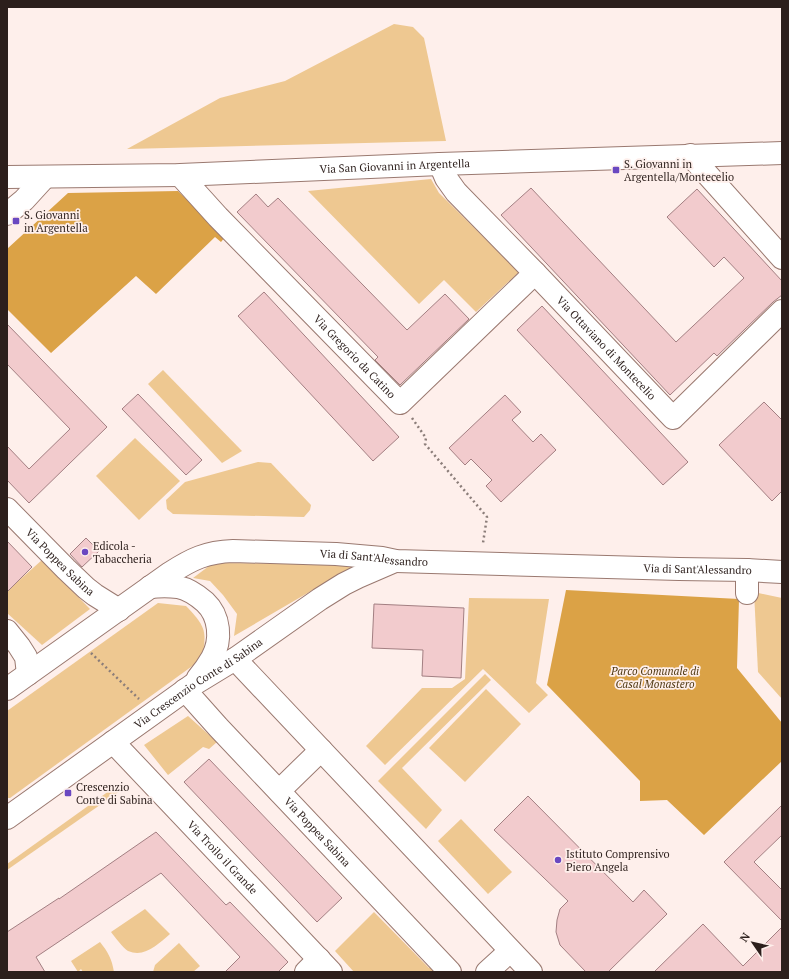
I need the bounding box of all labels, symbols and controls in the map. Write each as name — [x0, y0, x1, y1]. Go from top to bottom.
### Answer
street label: Via San Giovanni in Argentella — [319, 156, 471, 176]
place label: S. Giovanni in Argentella/Montecelio — [624, 157, 734, 184]
marker: S. Giovanni in Argentella/Montecelio — [611, 165, 621, 175]
place label: S. Giovanni in Argentella — [24, 208, 88, 235]
marker: S. Giovanni in Argentella — [11, 216, 21, 226]
street label: Via Ottaviano di Montecelio — [554, 293, 659, 403]
street label: Via Gregorio da Catino — [311, 312, 399, 401]
street label: Via Poppea Sabina — [23, 525, 97, 599]
place label: Edicola - Tabaccheria — [93, 539, 152, 566]
marker: Edicola - Tabaccheria — [80, 547, 90, 557]
street label: Via di Sant'Alessandro — [320, 547, 428, 569]
street label: Via di Sant'Alessandro — [643, 561, 752, 577]
street label: Via Crescenzio Conte di Sabina — [131, 635, 265, 732]
park label: Parco Comunale di Casal Monastero — [610, 664, 699, 691]
place label: Crescenzio Conte di Sabina — [76, 780, 153, 807]
marker: Crescenzio Conte di Sabina — [63, 788, 73, 798]
street label: Via Poppea Sabina — [281, 794, 354, 870]
street label: Via Troilo il Grande — [184, 818, 261, 897]
place label: Istituto Comprensivo Piero Angela — [566, 847, 670, 874]
marker: Istituto Comprensivo Piero Angela — [553, 855, 563, 865]
north arrow — [733, 923, 773, 963]
text: N — [737, 929, 753, 945]

